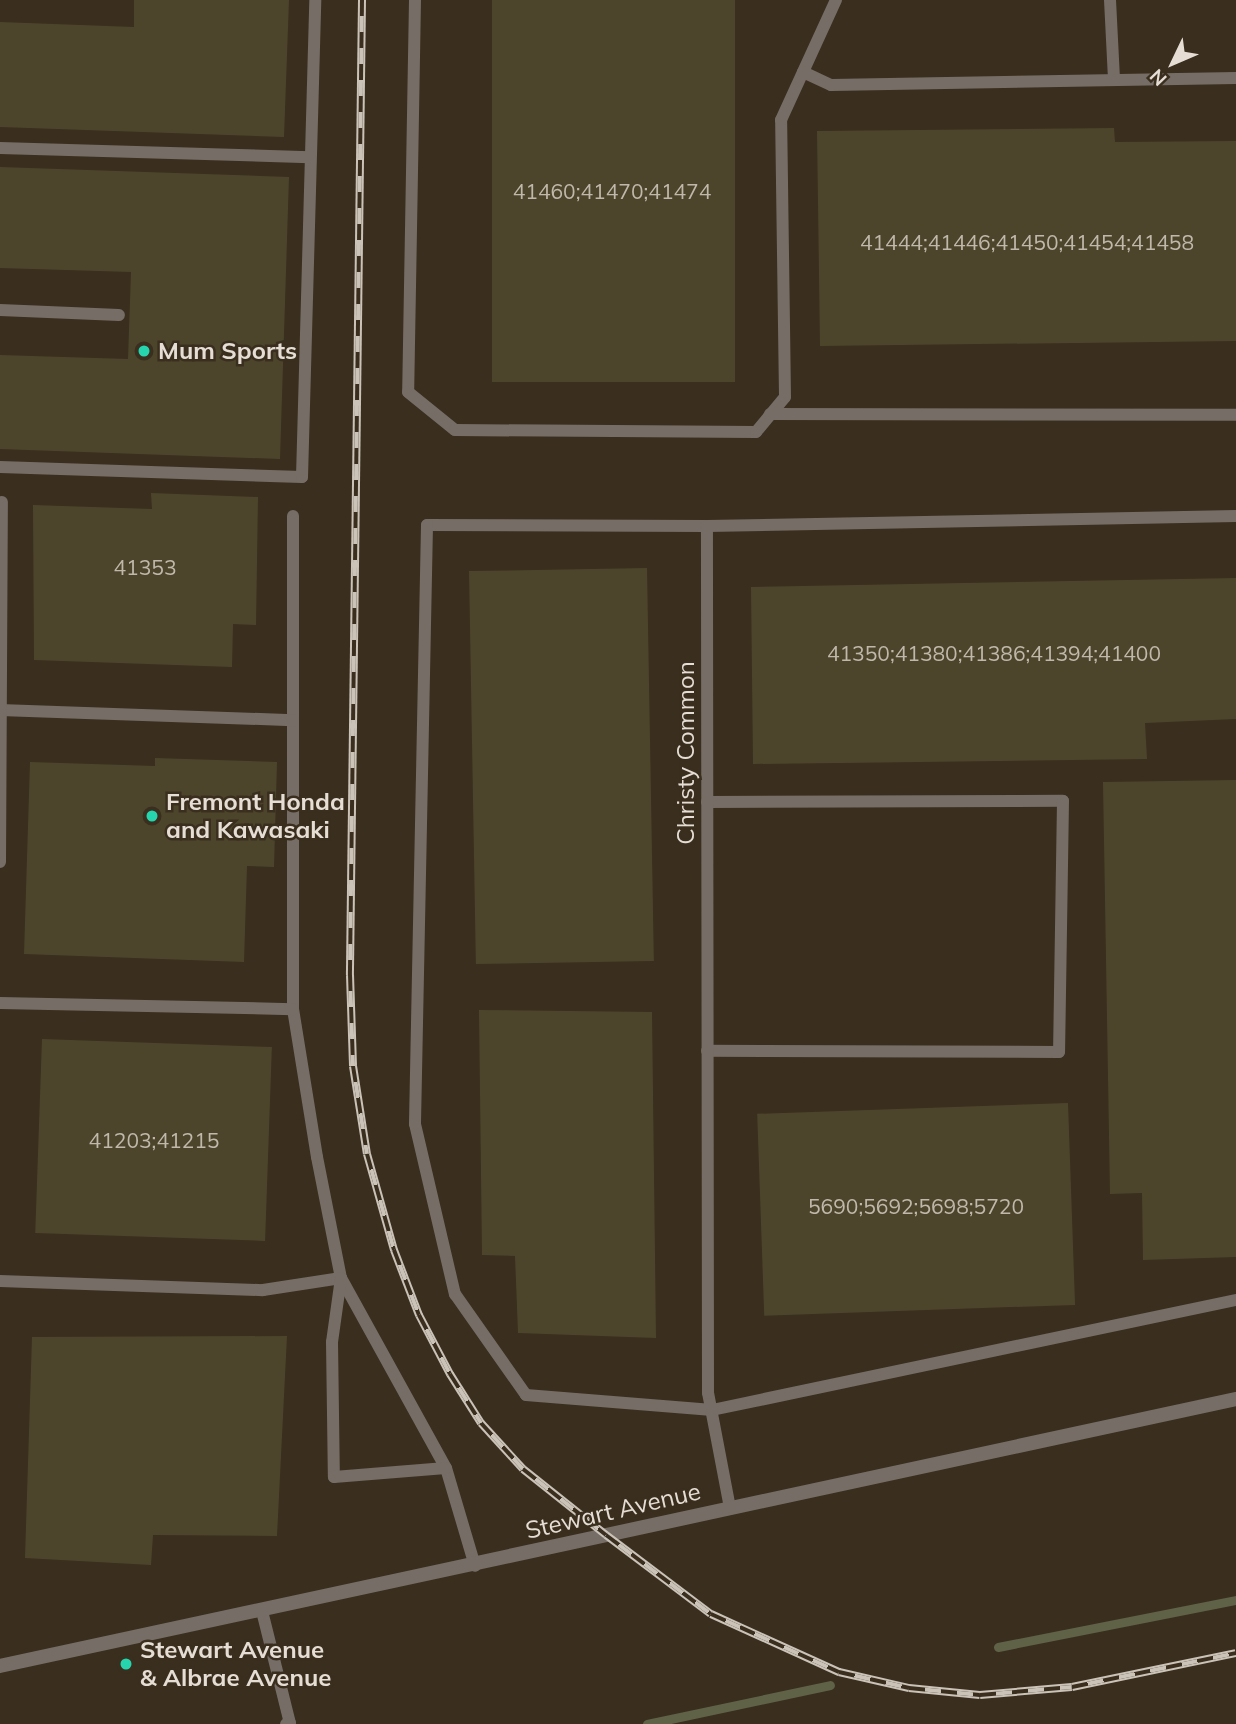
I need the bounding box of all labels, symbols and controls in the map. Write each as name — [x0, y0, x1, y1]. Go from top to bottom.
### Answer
north arrow — [1138, 28, 1208, 98]
text: N — [1144, 64, 1172, 91]
house number: 41460;41470;41474 — [513, 178, 711, 204]
house number: 41444;41446;41450;41454;41458 — [860, 229, 1194, 255]
place label: Mum Sports — [158, 337, 297, 365]
marker: Mum Sports — [136, 343, 152, 359]
house number: 41353 — [114, 554, 176, 580]
house number: 41350;41380;41386;41394;41400 — [827, 640, 1161, 666]
street label: Christy Common — [672, 661, 700, 845]
place label: Fremont Honda and Kawasaki — [166, 788, 345, 844]
marker: Fremont Honda and Kawasaki — [144, 808, 160, 824]
house number: 41203;41215 — [89, 1127, 219, 1153]
house number: 5690;5692;5698;5720 — [808, 1193, 1024, 1219]
street label: Stewart Avenue — [523, 1477, 703, 1545]
place label: Stewart Avenue & Albrae Avenue — [140, 1636, 331, 1692]
marker: Stewart Avenue & Albrae Avenue — [118, 1656, 134, 1672]

